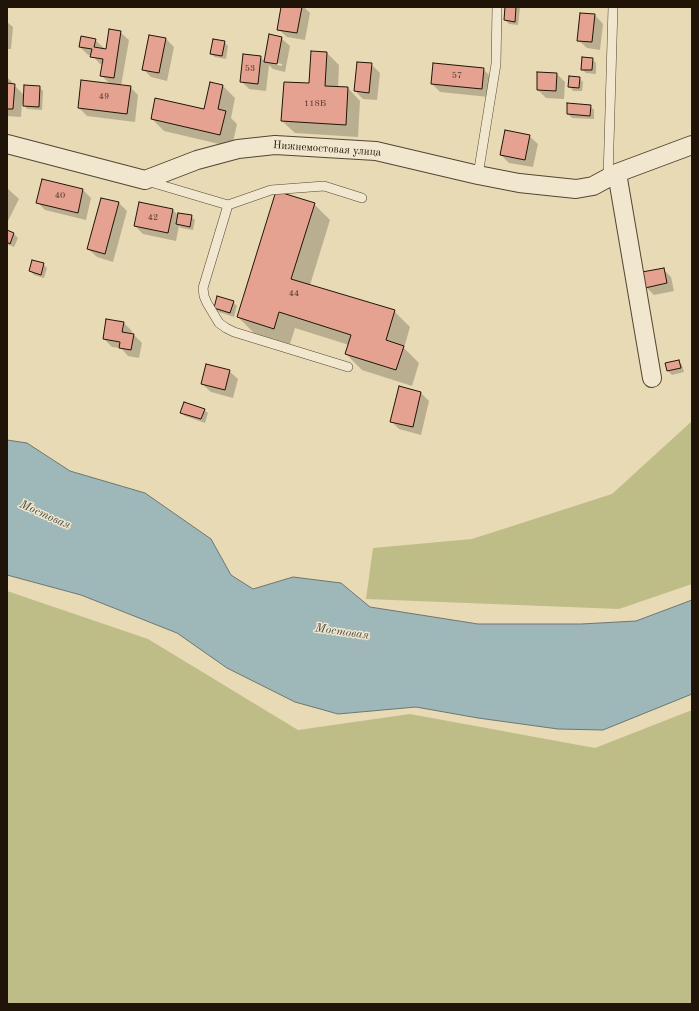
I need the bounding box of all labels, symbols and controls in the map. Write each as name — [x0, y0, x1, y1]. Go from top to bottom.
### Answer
house number: 53 — [245, 64, 255, 74]
house number: 57 — [452, 71, 462, 81]
house number: 49 — [99, 92, 109, 102]
house number: 118Б — [304, 99, 326, 109]
street label: Нижнемостовая улица — [272, 139, 382, 159]
house number: 40 — [55, 191, 65, 201]
house number: 42 — [148, 213, 158, 223]
house number: 44 — [289, 289, 299, 299]
water label: Мостовая — [17, 497, 73, 533]
water label: Мостовая — [314, 621, 370, 643]

